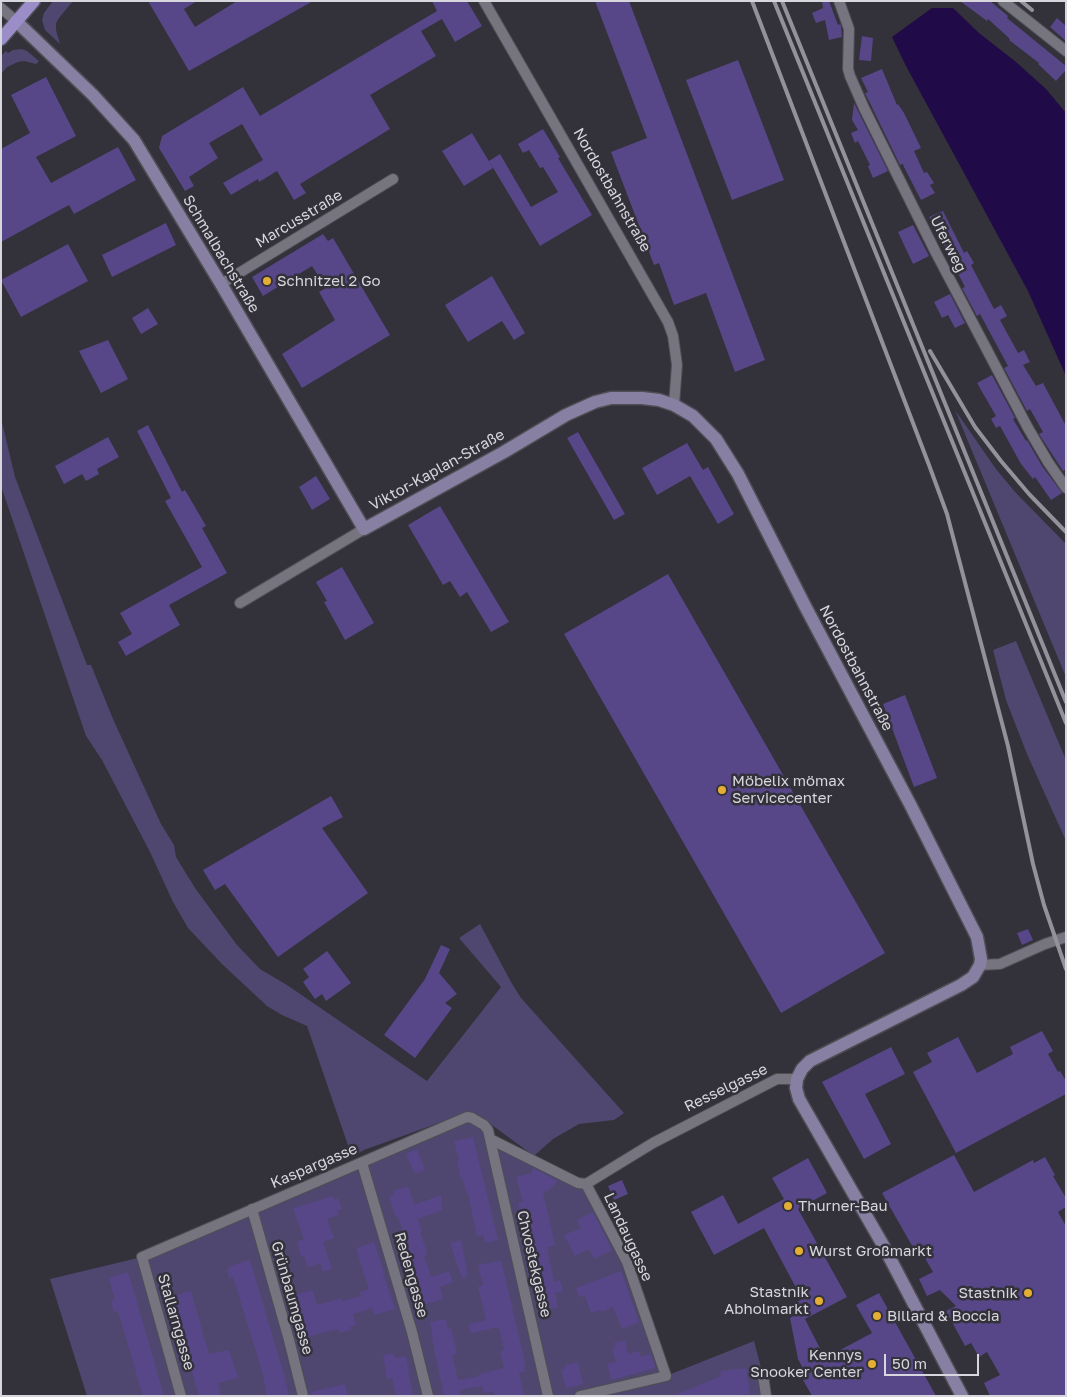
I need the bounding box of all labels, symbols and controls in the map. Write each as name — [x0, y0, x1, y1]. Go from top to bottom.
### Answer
street label: Nordostbahnstraße — [569, 125, 655, 255]
street label: Marcusstraße — [252, 186, 346, 252]
street label: Schmalbachstraße — [179, 192, 263, 316]
street label: Uferweg — [926, 213, 970, 275]
place label: Schnitzel 2 Go — [277, 272, 380, 290]
marker: Schnitzel 2 Go — [261, 275, 273, 287]
street label: Viktor-Kaplan-Straße — [366, 425, 508, 515]
street label: Nordostbahnstraße — [815, 602, 897, 734]
place label: Möbelix mömax Servicecenter — [732, 772, 845, 807]
marker: Möbelix mömax Servicecenter — [716, 784, 728, 796]
street label: Resselgasse — [681, 1060, 771, 1116]
street label: Kaspargasse — [268, 1140, 360, 1192]
street label: Landaugasse — [600, 1190, 656, 1284]
place label: Thurner-Bau — [798, 1197, 888, 1215]
marker: Thurner-Bau — [782, 1200, 794, 1212]
street label: Chvostekgasse — [513, 1209, 555, 1319]
street label: Redengasse — [390, 1230, 432, 1320]
street label: Grünbaumgasse — [267, 1239, 317, 1357]
place label: Wurst Großmarkt — [809, 1242, 932, 1260]
marker: Wurst Großmarkt — [793, 1245, 805, 1257]
street label: Stallarngasse — [154, 1272, 198, 1372]
place label: Stastnik Abholmarkt — [724, 1283, 809, 1318]
place label: Stastnik — [959, 1284, 1018, 1302]
marker: Stastnik — [1022, 1287, 1034, 1299]
marker: Stastnik Abholmarkt — [813, 1295, 825, 1307]
place label: Billard & Boccia — [887, 1307, 1000, 1325]
marker: Billard & Boccia — [871, 1310, 883, 1322]
scale bar — [887, 1344, 982, 1376]
place label: Kennys Snooker Center — [750, 1346, 862, 1381]
text: 50 m — [892, 1354, 927, 1372]
marker: Kennys Snooker Center — [866, 1358, 878, 1370]

